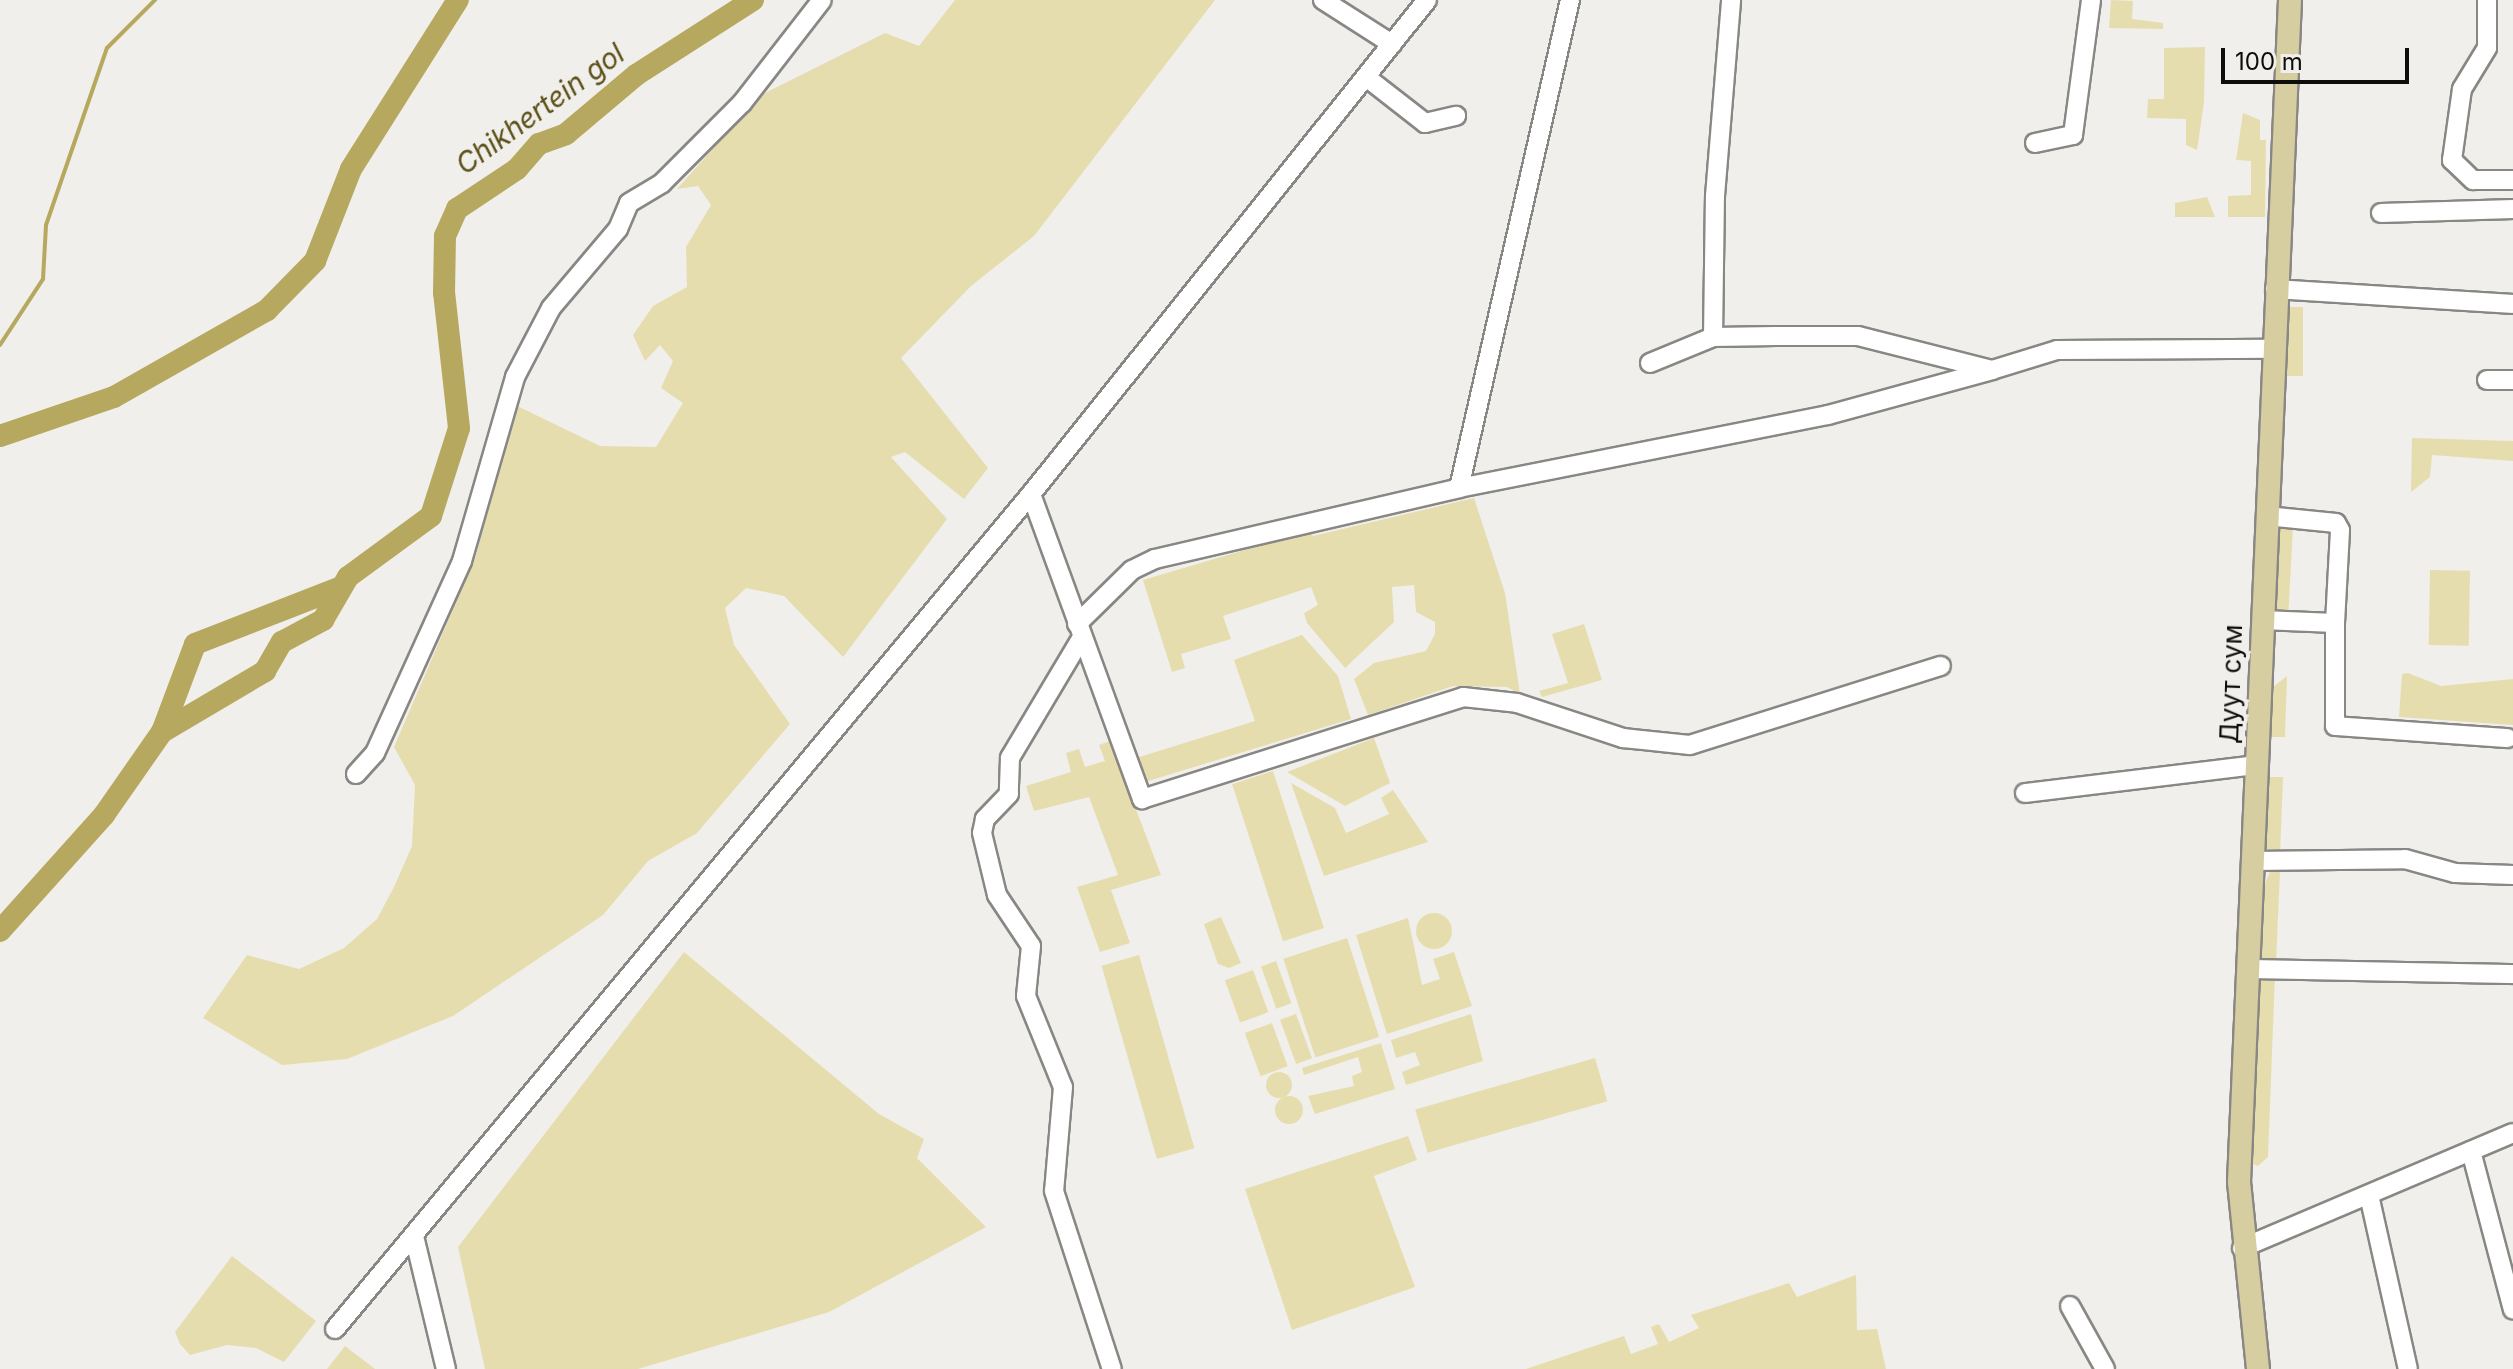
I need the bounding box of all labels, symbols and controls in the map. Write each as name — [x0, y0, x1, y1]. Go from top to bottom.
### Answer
scale bar — [2225, 32, 2413, 82]
water label: Chikhertein gol — [449, 37, 631, 181]
text: 100 m — [2235, 47, 2303, 76]
street label: Дуут сум — [2213, 624, 2249, 744]

